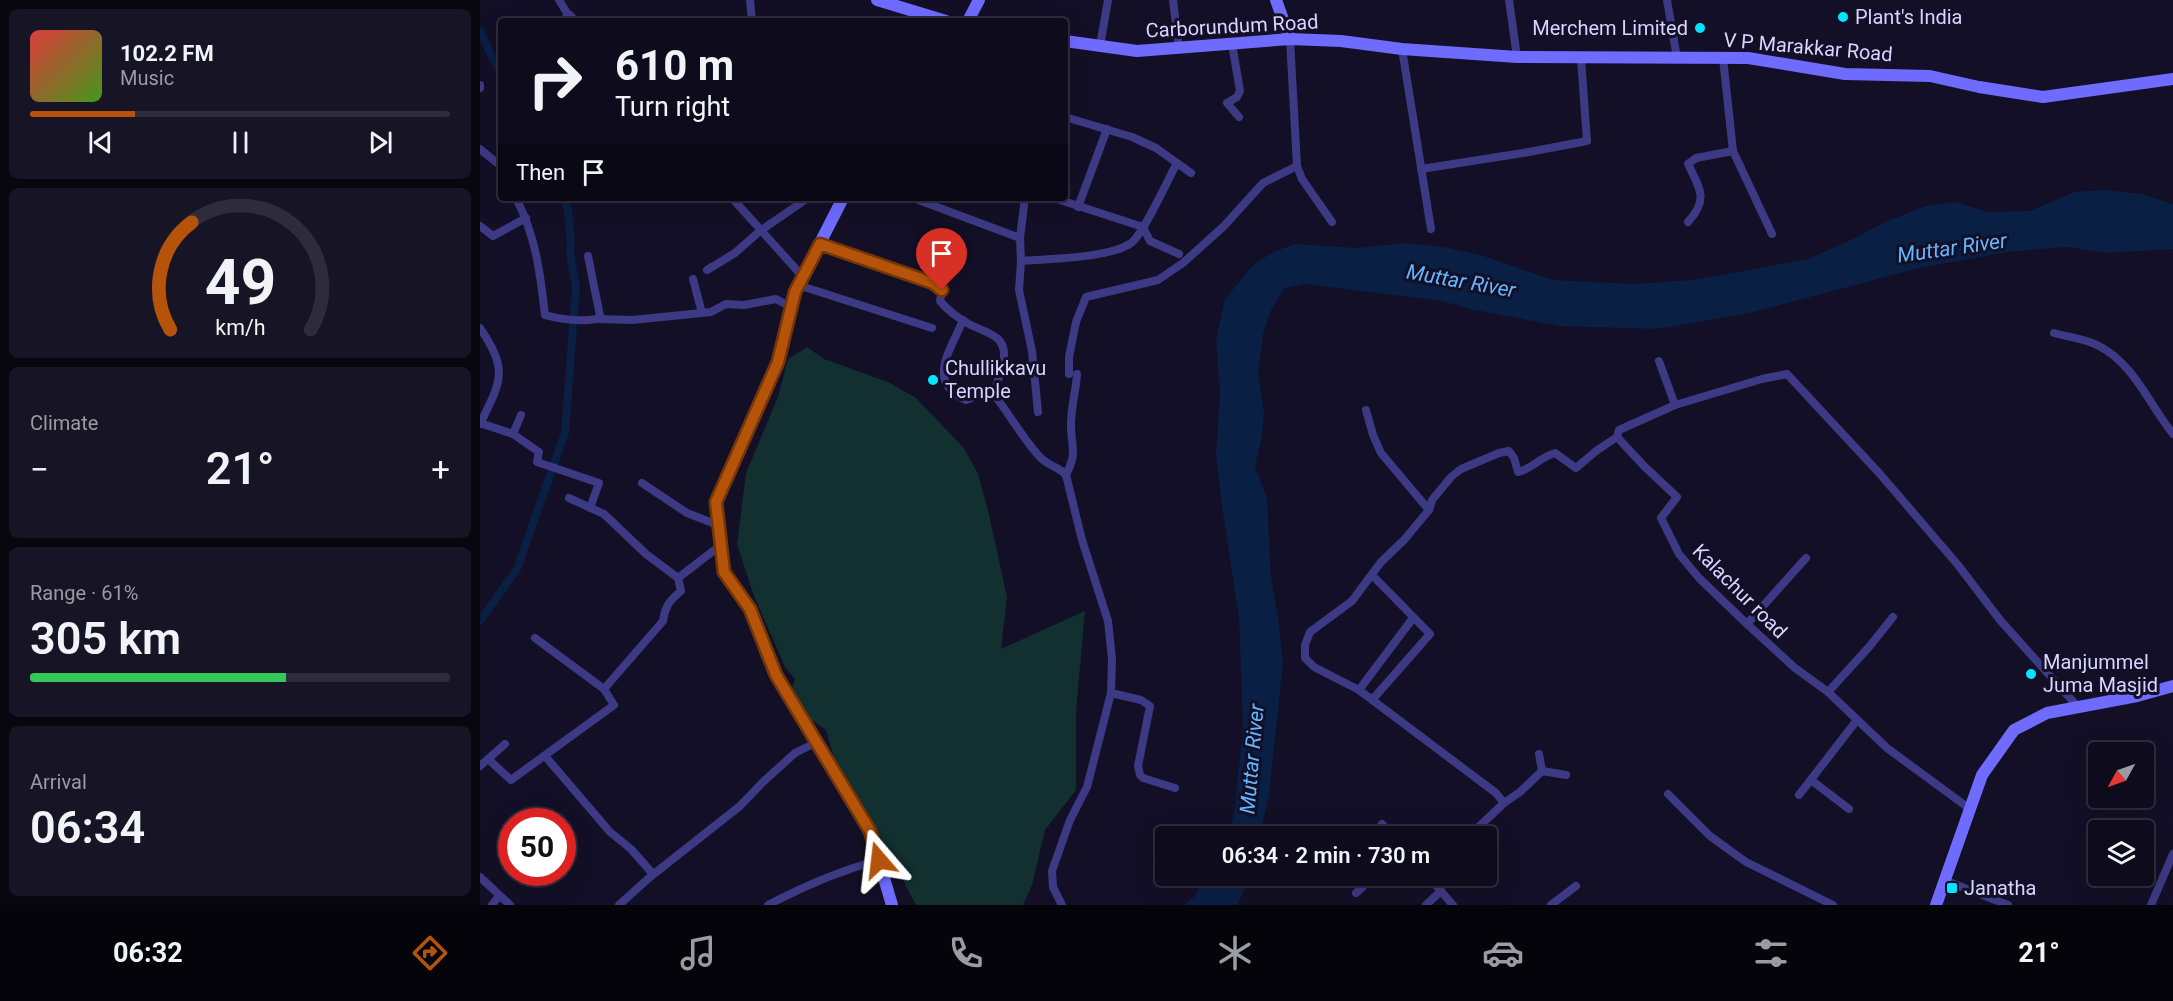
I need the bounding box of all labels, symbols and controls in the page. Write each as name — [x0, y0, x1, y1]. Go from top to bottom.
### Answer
place label: Plant's India — [1855, 5, 1962, 29]
street label: Carborundum Road — [1145, 9, 1319, 43]
marker: Plant's India — [1836, 10, 1850, 24]
place label: Merchem Limited — [1532, 16, 1688, 40]
marker: Merchem Limited — [1693, 21, 1707, 35]
street label: V P Marakkar Road — [1722, 28, 1894, 66]
text: 102.2 FM — [120, 41, 214, 66]
text: 610 m — [615, 41, 734, 90]
icon: right — [516, 42, 594, 120]
text: Music — [120, 66, 174, 90]
text: Turn right — [615, 91, 730, 123]
icon: previous — [84, 126, 117, 159]
icon: pause — [224, 126, 257, 159]
icon: next — [364, 126, 397, 159]
icon: arrive — [577, 156, 610, 189]
text: Then — [516, 160, 565, 185]
pin — [916, 228, 967, 290]
water label: Muttar River — [1896, 228, 2009, 268]
icon: arrive — [925, 237, 958, 270]
text: 49 — [204, 246, 276, 319]
water label: Muttar River — [1405, 260, 1519, 303]
text: km/h — [215, 316, 265, 341]
place label: Chullikkavu Temple — [945, 356, 1046, 403]
marker: Chullikkavu Temple — [926, 373, 940, 387]
text: Climate — [30, 411, 98, 435]
text: 21° — [206, 442, 274, 495]
text: − — [30, 450, 49, 489]
text: + — [431, 450, 450, 489]
street label: Kalachur road — [1688, 539, 1792, 643]
text: Range · 61% — [30, 581, 138, 605]
text: 305 km — [30, 612, 181, 665]
place label: Manjummel Juma Masjid — [2043, 650, 2158, 697]
marker: Manjummel Juma Masjid — [2024, 667, 2038, 681]
water label: Muttar River — [1235, 702, 1269, 815]
north arrow — [2088, 742, 2154, 808]
map controls — [2088, 742, 2154, 886]
text: Arrival — [30, 770, 87, 794]
text: 06:34 — [30, 801, 145, 854]
speed limit sign: 50 — [498, 808, 576, 886]
button: layers — [2088, 820, 2154, 886]
position arrow — [847, 828, 911, 892]
text: 06:34 · 2 min · 730 m — [1222, 843, 1430, 868]
place label: Janatha — [1964, 876, 2036, 900]
marker: Janatha — [1945, 881, 1959, 895]
icon: directions — [409, 932, 451, 974]
icon: music — [677, 932, 719, 974]
icon: phone — [945, 932, 987, 974]
icon: climate — [1214, 932, 1256, 974]
icon: car — [1482, 932, 1524, 974]
icon: filters — [1750, 932, 1792, 974]
text: 06:32 — [113, 937, 183, 969]
text: 21° — [2018, 937, 2060, 969]

